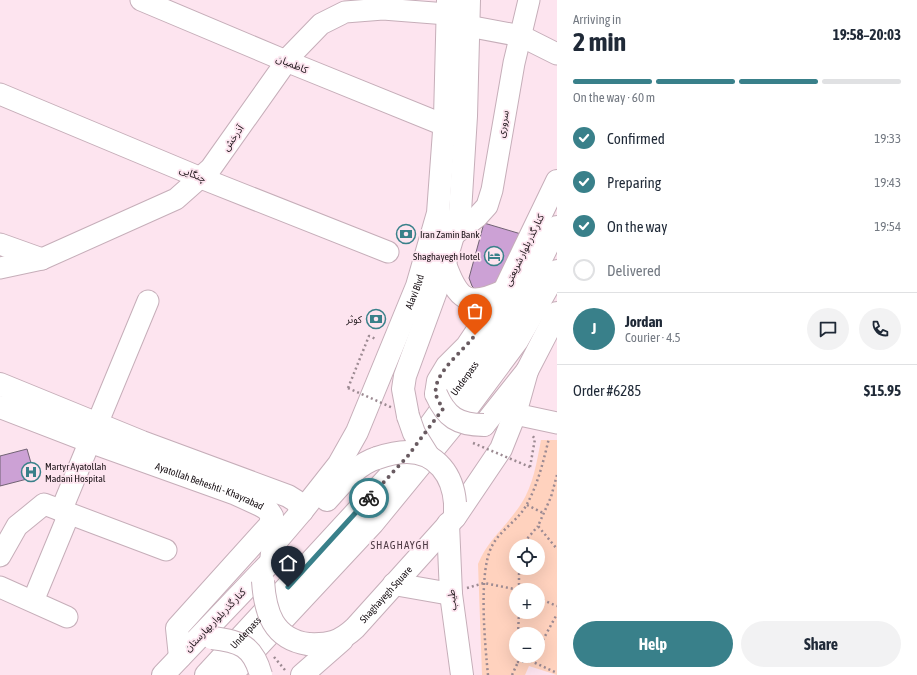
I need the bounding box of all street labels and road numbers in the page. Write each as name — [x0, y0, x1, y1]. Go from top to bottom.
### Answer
street label: کاظمیان — [275, 53, 310, 76]
street label: سروری — [495, 109, 512, 139]
street label: آذرخش — [220, 122, 247, 154]
street label: چنگایی — [178, 164, 208, 185]
street label: کنار گذر بلوار شریعتی — [502, 211, 547, 288]
street label: Alavi Blvd — [403, 273, 426, 311]
street label: Underpass — [448, 358, 481, 397]
street label: Ayatollah Beheshti - Khayrabad — [154, 460, 266, 512]
street label: Shaghayegh Square — [357, 563, 414, 625]
street label: کنار گذر بلوار بهارستان — [182, 586, 249, 654]
street label: طیب — [445, 589, 459, 611]
street label: Underpass — [228, 614, 263, 651]

